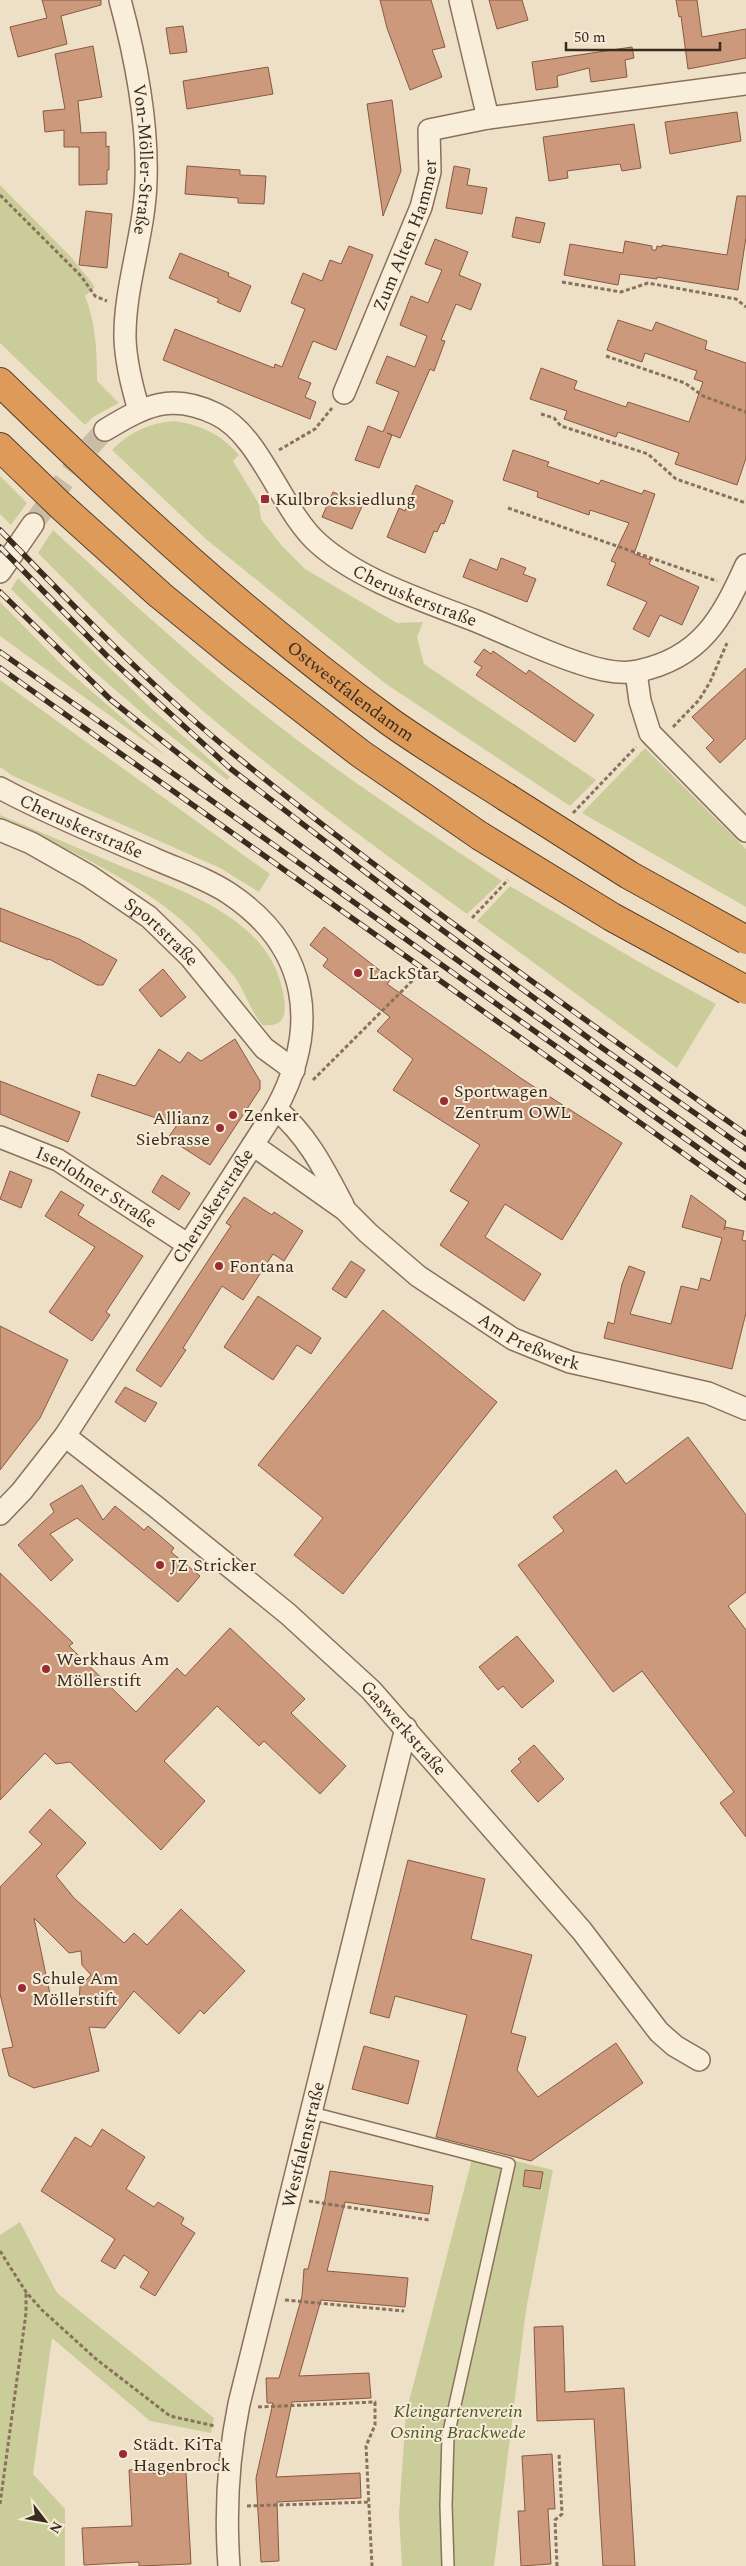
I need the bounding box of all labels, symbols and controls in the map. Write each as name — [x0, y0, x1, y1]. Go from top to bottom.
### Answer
scale bar — [566, 20, 720, 52]
text: 50 m — [574, 26, 606, 49]
street label: Von-Möller-Straße — [126, 82, 160, 237]
street label: Zum Alten Hammer — [366, 159, 444, 315]
place label: Kulbrocksiedlung — [275, 486, 416, 513]
marker: Kulbrocksiedlung — [259, 493, 271, 505]
street label: Cheruskerstraße — [348, 557, 481, 634]
street label: Ostwestfalendamm — [281, 634, 420, 748]
street label: Cheruskerstraße — [15, 787, 147, 866]
street label: Sportstraße — [119, 890, 206, 972]
place label: LackStar — [368, 960, 439, 987]
marker: LackStar — [352, 967, 364, 979]
place label: Sportwagen Zentrum OWL — [454, 1078, 571, 1126]
marker: Sportwagen Zentrum OWL — [438, 1095, 450, 1107]
place label: Zenker — [243, 1102, 299, 1129]
place label: Allianz Siebrasse — [136, 1105, 210, 1153]
marker: Zenker — [227, 1109, 239, 1121]
marker: Allianz Siebrasse — [214, 1122, 226, 1134]
street label: Iserlohner Straße — [32, 1139, 163, 1235]
street label: Cheruskerstraße — [166, 1143, 260, 1269]
place label: Fontana — [229, 1253, 294, 1280]
marker: Fontana — [213, 1260, 225, 1272]
street label: Am Preßwerk — [473, 1306, 583, 1377]
place label: JZ Stricker — [170, 1552, 256, 1579]
marker: JZ Stricker — [154, 1559, 166, 1571]
place label: Werkhaus Am Möllerstift — [56, 1646, 170, 1694]
marker: Werkhaus Am Möllerstift — [40, 1663, 52, 1675]
street label: Gaswerkstraße — [355, 1674, 454, 1782]
place label: Schule Am Möllerstift — [32, 1965, 119, 2013]
marker: Schule Am Möllerstift — [16, 1982, 28, 1994]
street label: Westfalenstraße — [274, 2079, 332, 2211]
park label: Kleingartenverein Osning Brackwede — [390, 2398, 526, 2446]
place label: Städt. KiTa Hagenbrock — [133, 2431, 231, 2479]
marker: Städt. KiTa Hagenbrock — [117, 2448, 129, 2460]
north arrow — [20, 2496, 70, 2546]
text: N — [44, 2517, 68, 2538]

